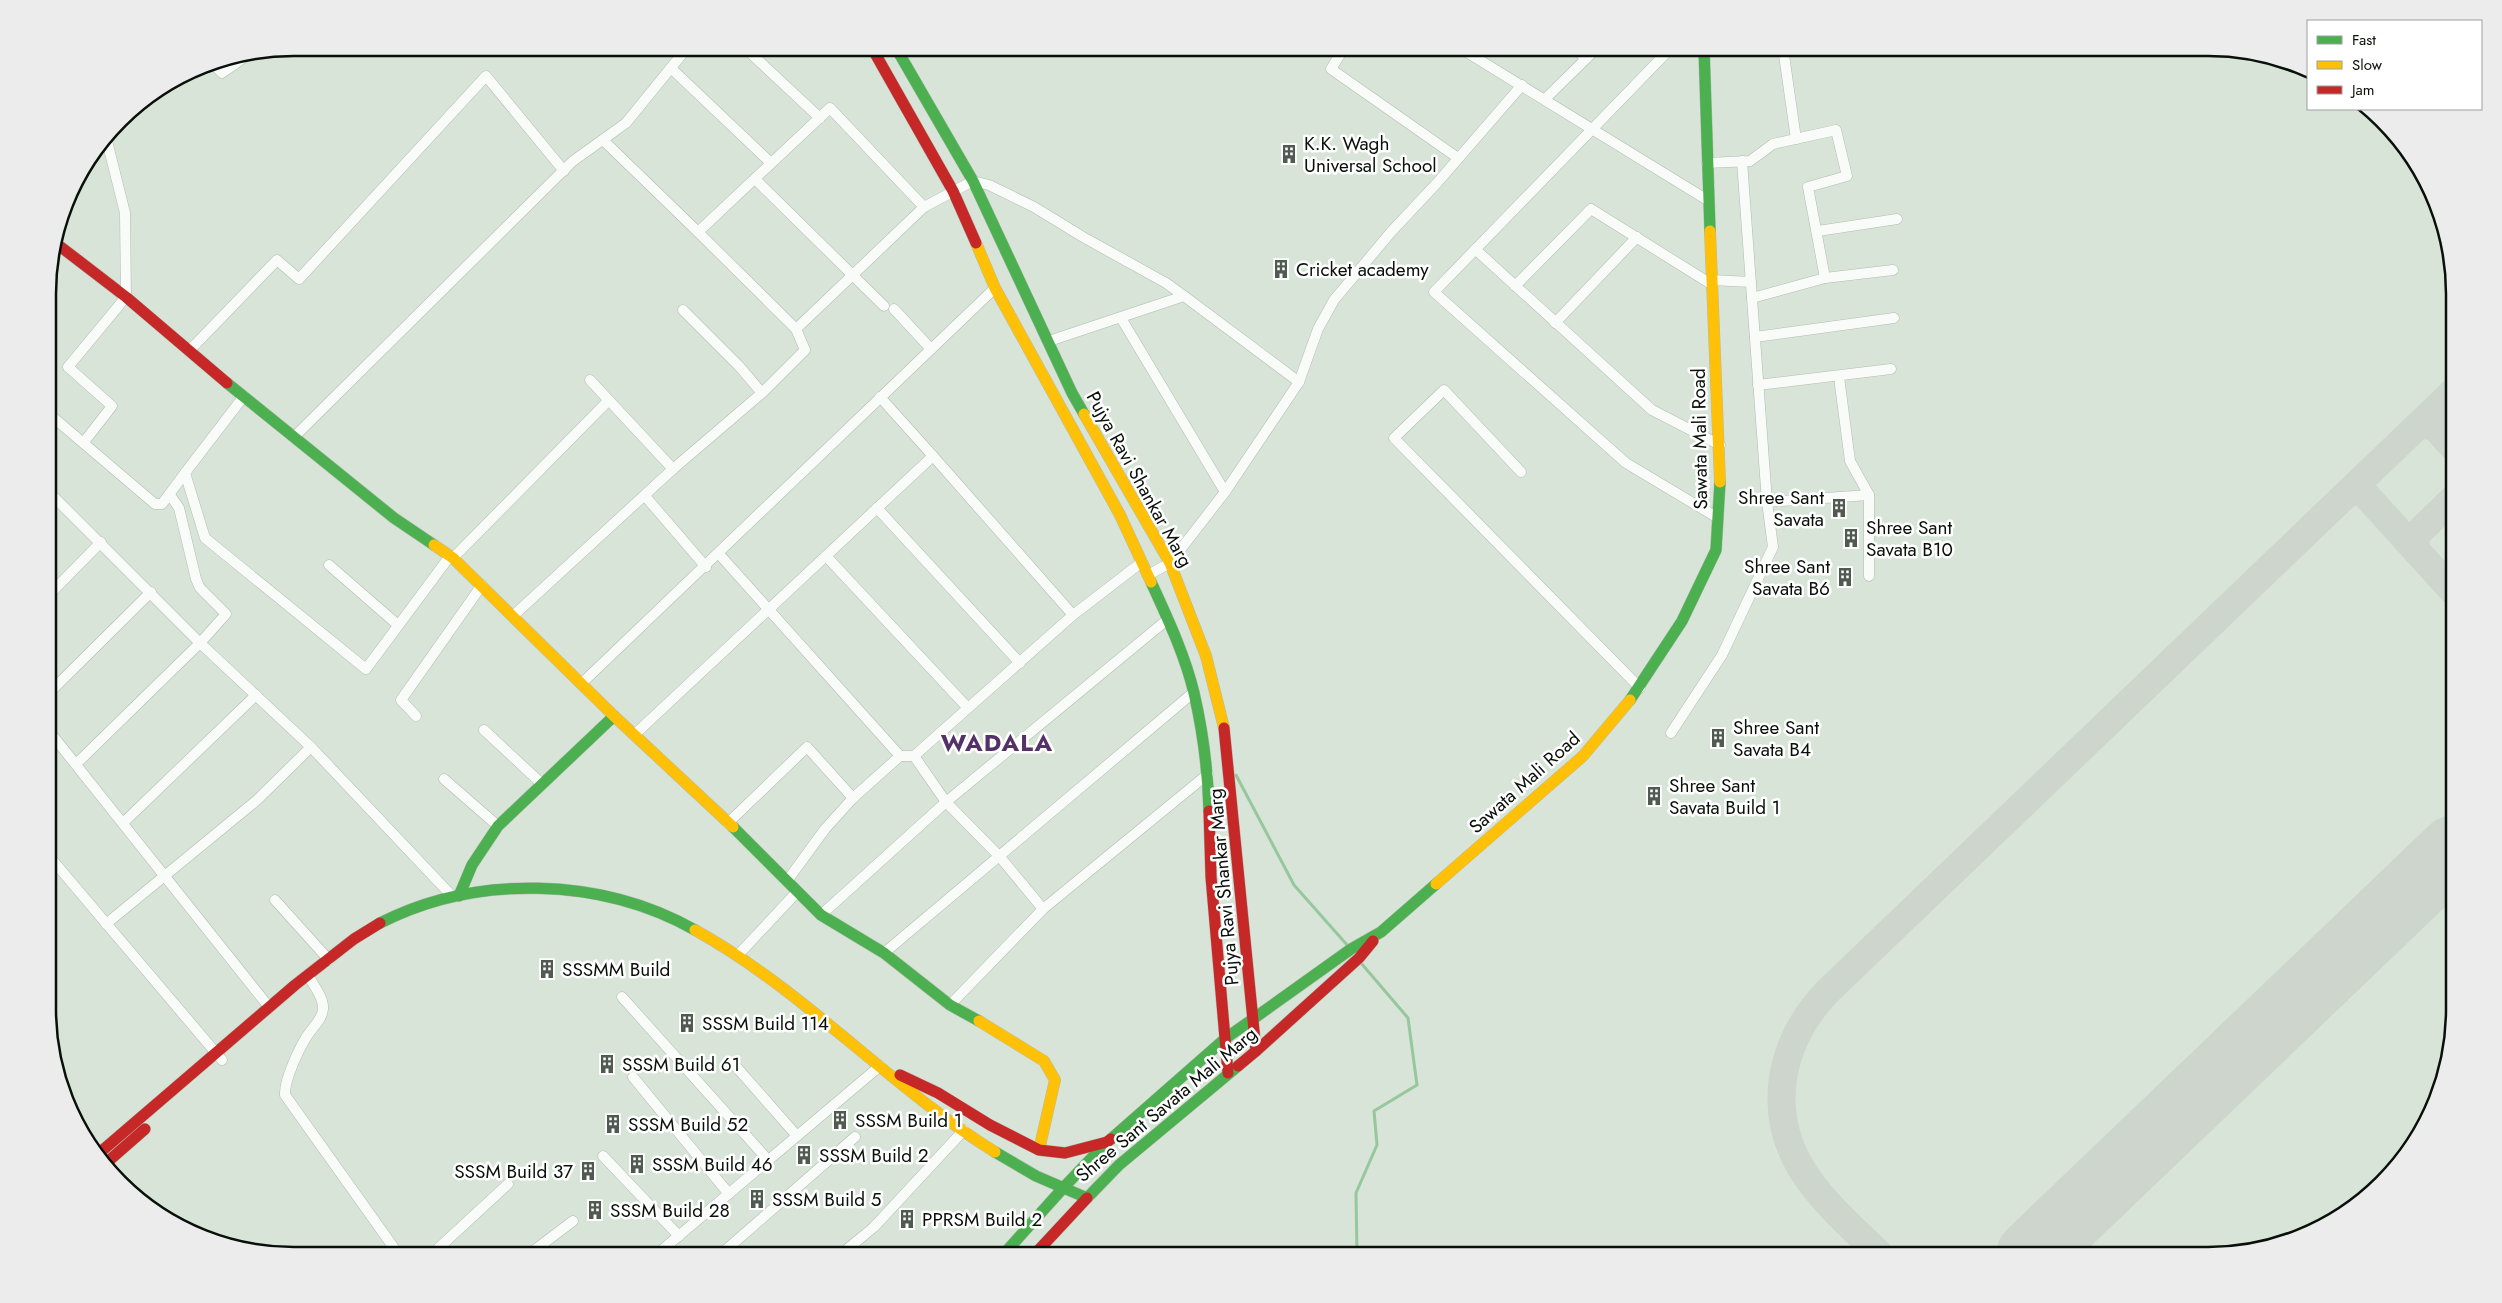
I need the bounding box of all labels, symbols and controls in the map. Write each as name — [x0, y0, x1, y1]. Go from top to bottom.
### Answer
legend — [2307, 20, 2482, 110]
text: Fast — [2352, 29, 2376, 51]
text: Slow — [2352, 54, 2383, 76]
text: Jam — [2350, 79, 2375, 101]
place label: K.K. Wagh Universal School — [1304, 130, 1437, 179]
building icon: K.K. Wagh Universal School — [1278, 143, 1300, 165]
place label: Cricket academy — [1296, 256, 1429, 283]
building icon: Cricket academy — [1270, 258, 1292, 280]
street label: Sawata Mali Road — [1685, 368, 1714, 510]
street label: Pujya Ravi Shankar Marg — [1080, 386, 1199, 572]
place label: Shree Sant Savata — [1738, 484, 1824, 533]
building icon: Shree Sant Savata — [1828, 497, 1850, 519]
place label: Shree Sant Savata B10 — [1866, 514, 1953, 563]
building icon: Shree Sant Savata B10 — [1840, 527, 1862, 549]
place label: Shree Sant Savata B6 — [1744, 553, 1830, 602]
building icon: Shree Sant Savata B6 — [1834, 566, 1856, 588]
place label: Shree Sant Savata B4 — [1733, 714, 1819, 763]
district label: WADALA — [941, 725, 1053, 760]
street label: Sawata Mali Road — [1463, 725, 1586, 840]
building icon: Shree Sant Savata B4 — [1707, 727, 1729, 749]
place label: Shree Sant Savata Build 1 — [1669, 772, 1780, 821]
building icon: Shree Sant Savata Build 1 — [1643, 785, 1665, 807]
street label: Pujya Ravi Shankar Marg — [1201, 787, 1246, 986]
place label: SSSMM Build — [562, 956, 670, 983]
building icon: SSSMM Build — [536, 958, 558, 980]
place label: SSSM Build 114 — [702, 1010, 829, 1037]
building icon: SSSM Build 114 — [676, 1012, 698, 1034]
street label: Shree Sant Savata Mali Marg — [1070, 1020, 1263, 1188]
place label: SSSM Build 61 — [622, 1051, 740, 1078]
building icon: SSSM Build 61 — [596, 1053, 618, 1075]
place label: SSSM Build 1 — [855, 1107, 962, 1134]
building icon: SSSM Build 1 — [829, 1109, 851, 1131]
place label: SSSM Build 52 — [628, 1111, 748, 1138]
building icon: SSSM Build 52 — [602, 1113, 624, 1135]
place label: SSSM Build 2 — [819, 1142, 929, 1169]
building icon: SSSM Build 2 — [793, 1144, 815, 1166]
place label: SSSM Build 46 — [652, 1151, 773, 1178]
building icon: SSSM Build 46 — [626, 1153, 648, 1175]
place label: SSSM Build 37 — [454, 1158, 573, 1185]
building icon: SSSM Build 37 — [577, 1160, 599, 1182]
place label: SSSM Build 5 — [772, 1186, 881, 1213]
building icon: SSSM Build 5 — [746, 1188, 768, 1210]
place label: SSSM Build 28 — [610, 1197, 730, 1224]
building icon: SSSM Build 28 — [584, 1199, 606, 1221]
place label: PPRSM Build 2 — [922, 1206, 1042, 1233]
building icon: PPRSM Build 2 — [896, 1208, 918, 1230]

